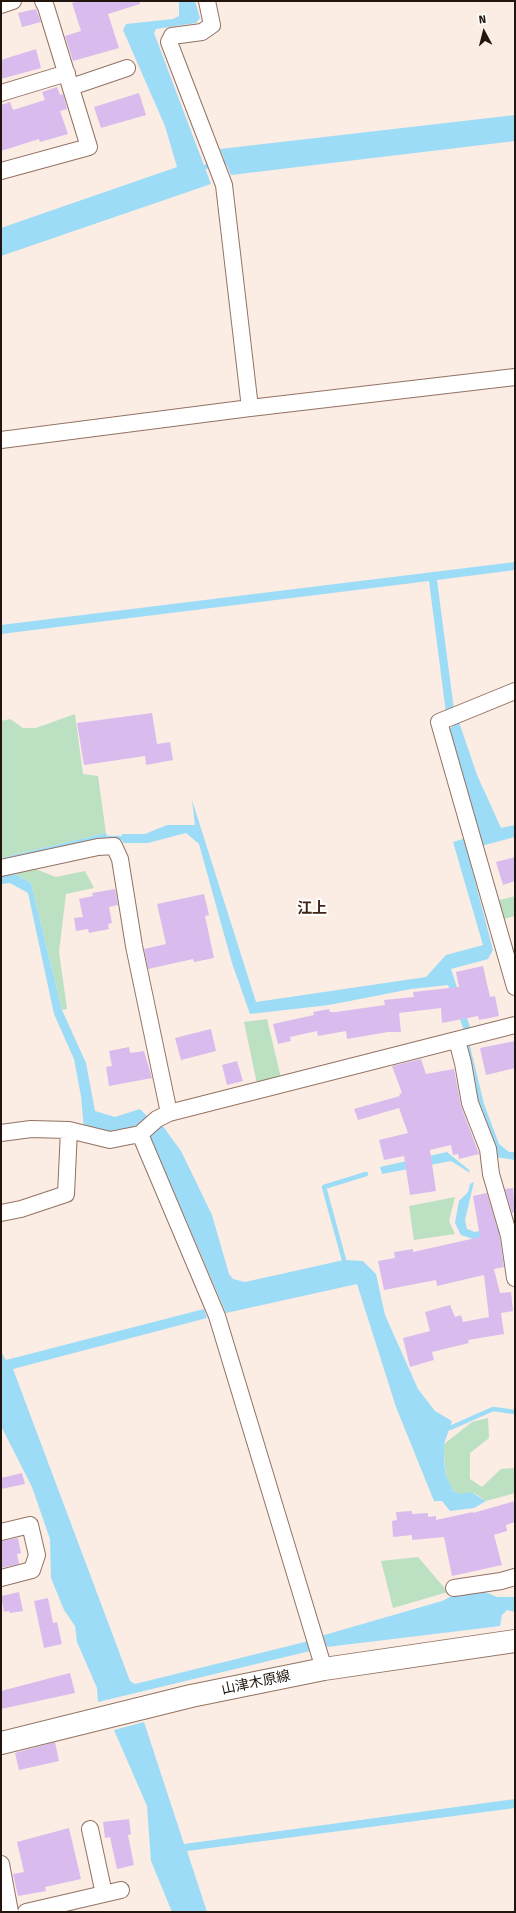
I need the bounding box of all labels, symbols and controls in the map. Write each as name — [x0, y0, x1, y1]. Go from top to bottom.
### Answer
north arrow — [464, 12, 504, 52]
text: N — [478, 13, 487, 26]
district label: 江上 — [297, 900, 327, 918]
street label: 山津木原線 — [220, 1668, 292, 1698]

